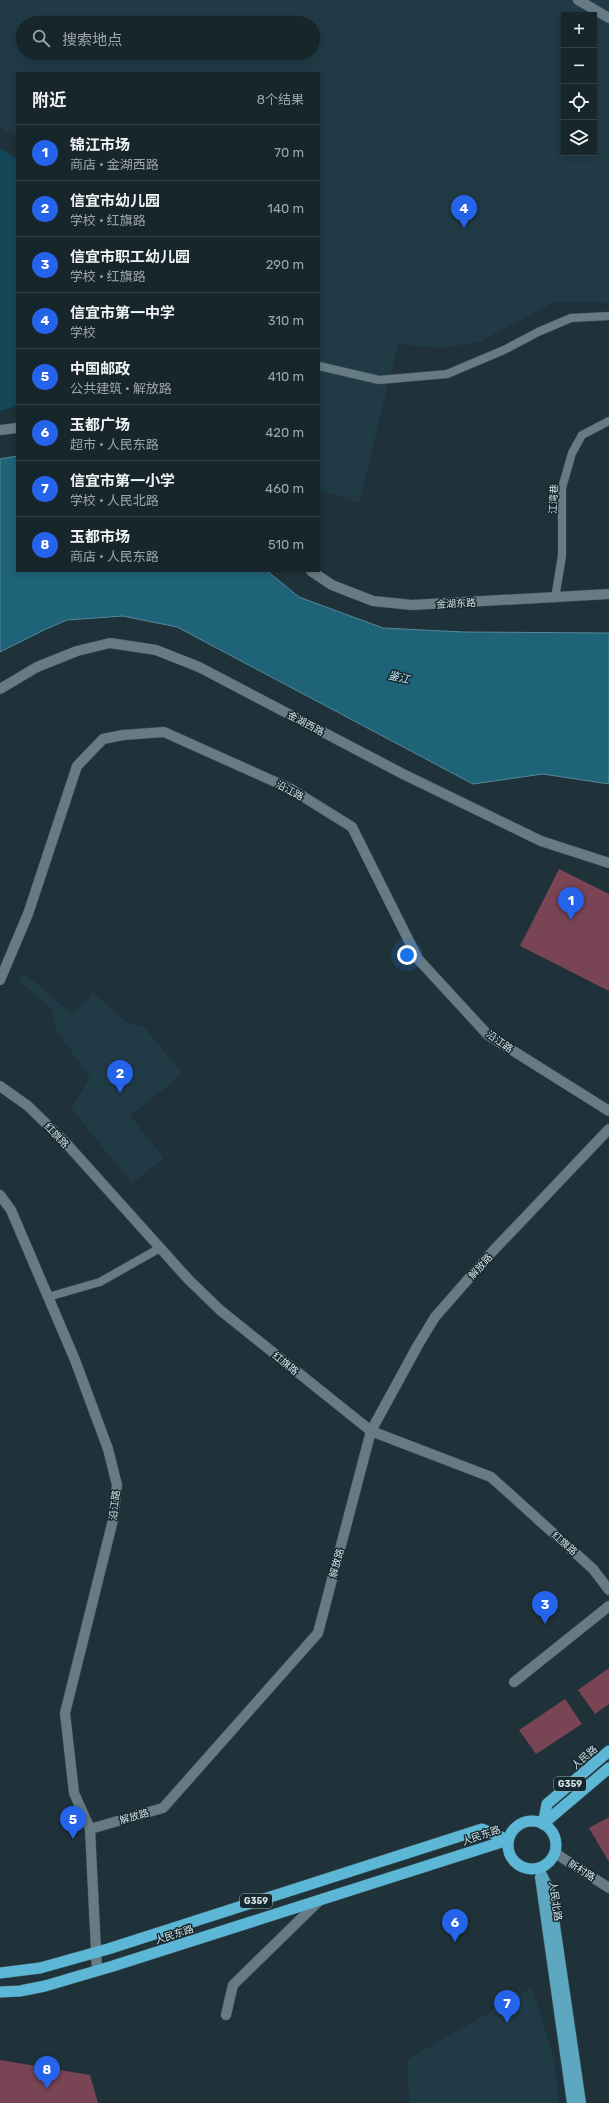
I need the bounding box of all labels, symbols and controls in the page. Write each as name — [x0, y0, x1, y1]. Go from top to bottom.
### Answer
map controls — [561, 12, 597, 156]
button: + — [561, 12, 597, 48]
search box — [16, 16, 320, 60]
icon: search — [30, 27, 52, 49]
text: 搜索地点 — [62, 31, 122, 49]
button: − — [561, 48, 597, 84]
button: locate — [561, 84, 597, 120]
text: 附近 — [32, 90, 66, 110]
text: 8个结果 — [257, 92, 304, 107]
button: layers — [561, 120, 597, 156]
text: 锦江市场 — [70, 136, 130, 154]
text: 1 — [42, 145, 48, 160]
text: 70 m — [274, 145, 304, 160]
text: 商店 · 金湖西路 — [70, 157, 159, 172]
text: 信宜市幼儿园 — [70, 192, 160, 210]
pin: 4 — [451, 195, 477, 228]
text: 2 — [41, 201, 49, 216]
text: 140 m — [267, 201, 304, 216]
text: 学校 · 红旗路 — [70, 213, 146, 228]
text: 信宜市职工幼儿园 — [70, 248, 190, 266]
text: 3 — [41, 257, 49, 272]
text: 290 m — [266, 257, 304, 272]
text: 学校 · 红旗路 — [70, 269, 146, 284]
text: 信宜市第一中学 — [70, 304, 175, 322]
text: 4 — [41, 313, 49, 328]
text: 310 m — [268, 313, 304, 328]
text: 学校 — [70, 325, 96, 340]
text: 中国邮政 — [70, 360, 130, 378]
text: 5 — [41, 369, 49, 384]
text: 410 m — [268, 369, 304, 384]
text: 公共建筑 · 解放路 — [70, 381, 172, 396]
text: 玉都广场 — [70, 416, 130, 434]
text: 6 — [41, 425, 49, 440]
text: 420 m — [265, 425, 304, 440]
text: 超市 · 人民东路 — [70, 437, 159, 452]
text: 信宜市第一小学 — [70, 472, 175, 490]
text: 7 — [41, 481, 49, 496]
text: 460 m — [265, 481, 304, 496]
street label: 江湾巷 — [547, 484, 561, 514]
text: 学校 · 人民北路 — [70, 493, 159, 508]
text: 玉都市场 — [70, 528, 130, 546]
text: 8 — [41, 537, 49, 552]
text: 510 m — [268, 537, 304, 552]
text: 商店 · 人民东路 — [70, 549, 159, 564]
street label: 金湖东路 — [436, 597, 476, 611]
water label: 鉴江 — [387, 669, 412, 687]
street label: 金湖西路 — [285, 709, 326, 739]
street label: 沿江路 — [273, 779, 306, 803]
pin: 1 — [558, 887, 584, 920]
your location — [397, 945, 417, 965]
street label: 沿江路 — [484, 1028, 515, 1055]
pin: 2 — [107, 1060, 133, 1093]
street label: 红旗路 — [42, 1121, 71, 1151]
street label: 解放路 — [466, 1252, 495, 1282]
street label: 红旗路 — [270, 1350, 301, 1378]
street label: 沿江路 — [107, 1490, 123, 1521]
street label: 红旗路 — [549, 1529, 579, 1558]
street label: 解放路 — [327, 1547, 347, 1579]
pin: 3 — [532, 1591, 558, 1624]
street label: 人民路 — [569, 1743, 600, 1772]
road number: G359 — [554, 1777, 586, 1791]
pin: 5 — [60, 1806, 86, 1839]
street label: 解放路 — [118, 1807, 150, 1827]
street label: 人民东路 — [460, 1824, 502, 1848]
street label: 新村路 — [566, 1858, 597, 1884]
street label: 人民北路 — [546, 1880, 564, 1922]
road number: G359 — [240, 1894, 272, 1908]
pin: 6 — [442, 1909, 468, 1942]
street label: 人民东路 — [153, 1923, 195, 1947]
pin: 7 — [494, 1990, 520, 2023]
pin: 8 — [34, 2056, 60, 2089]

